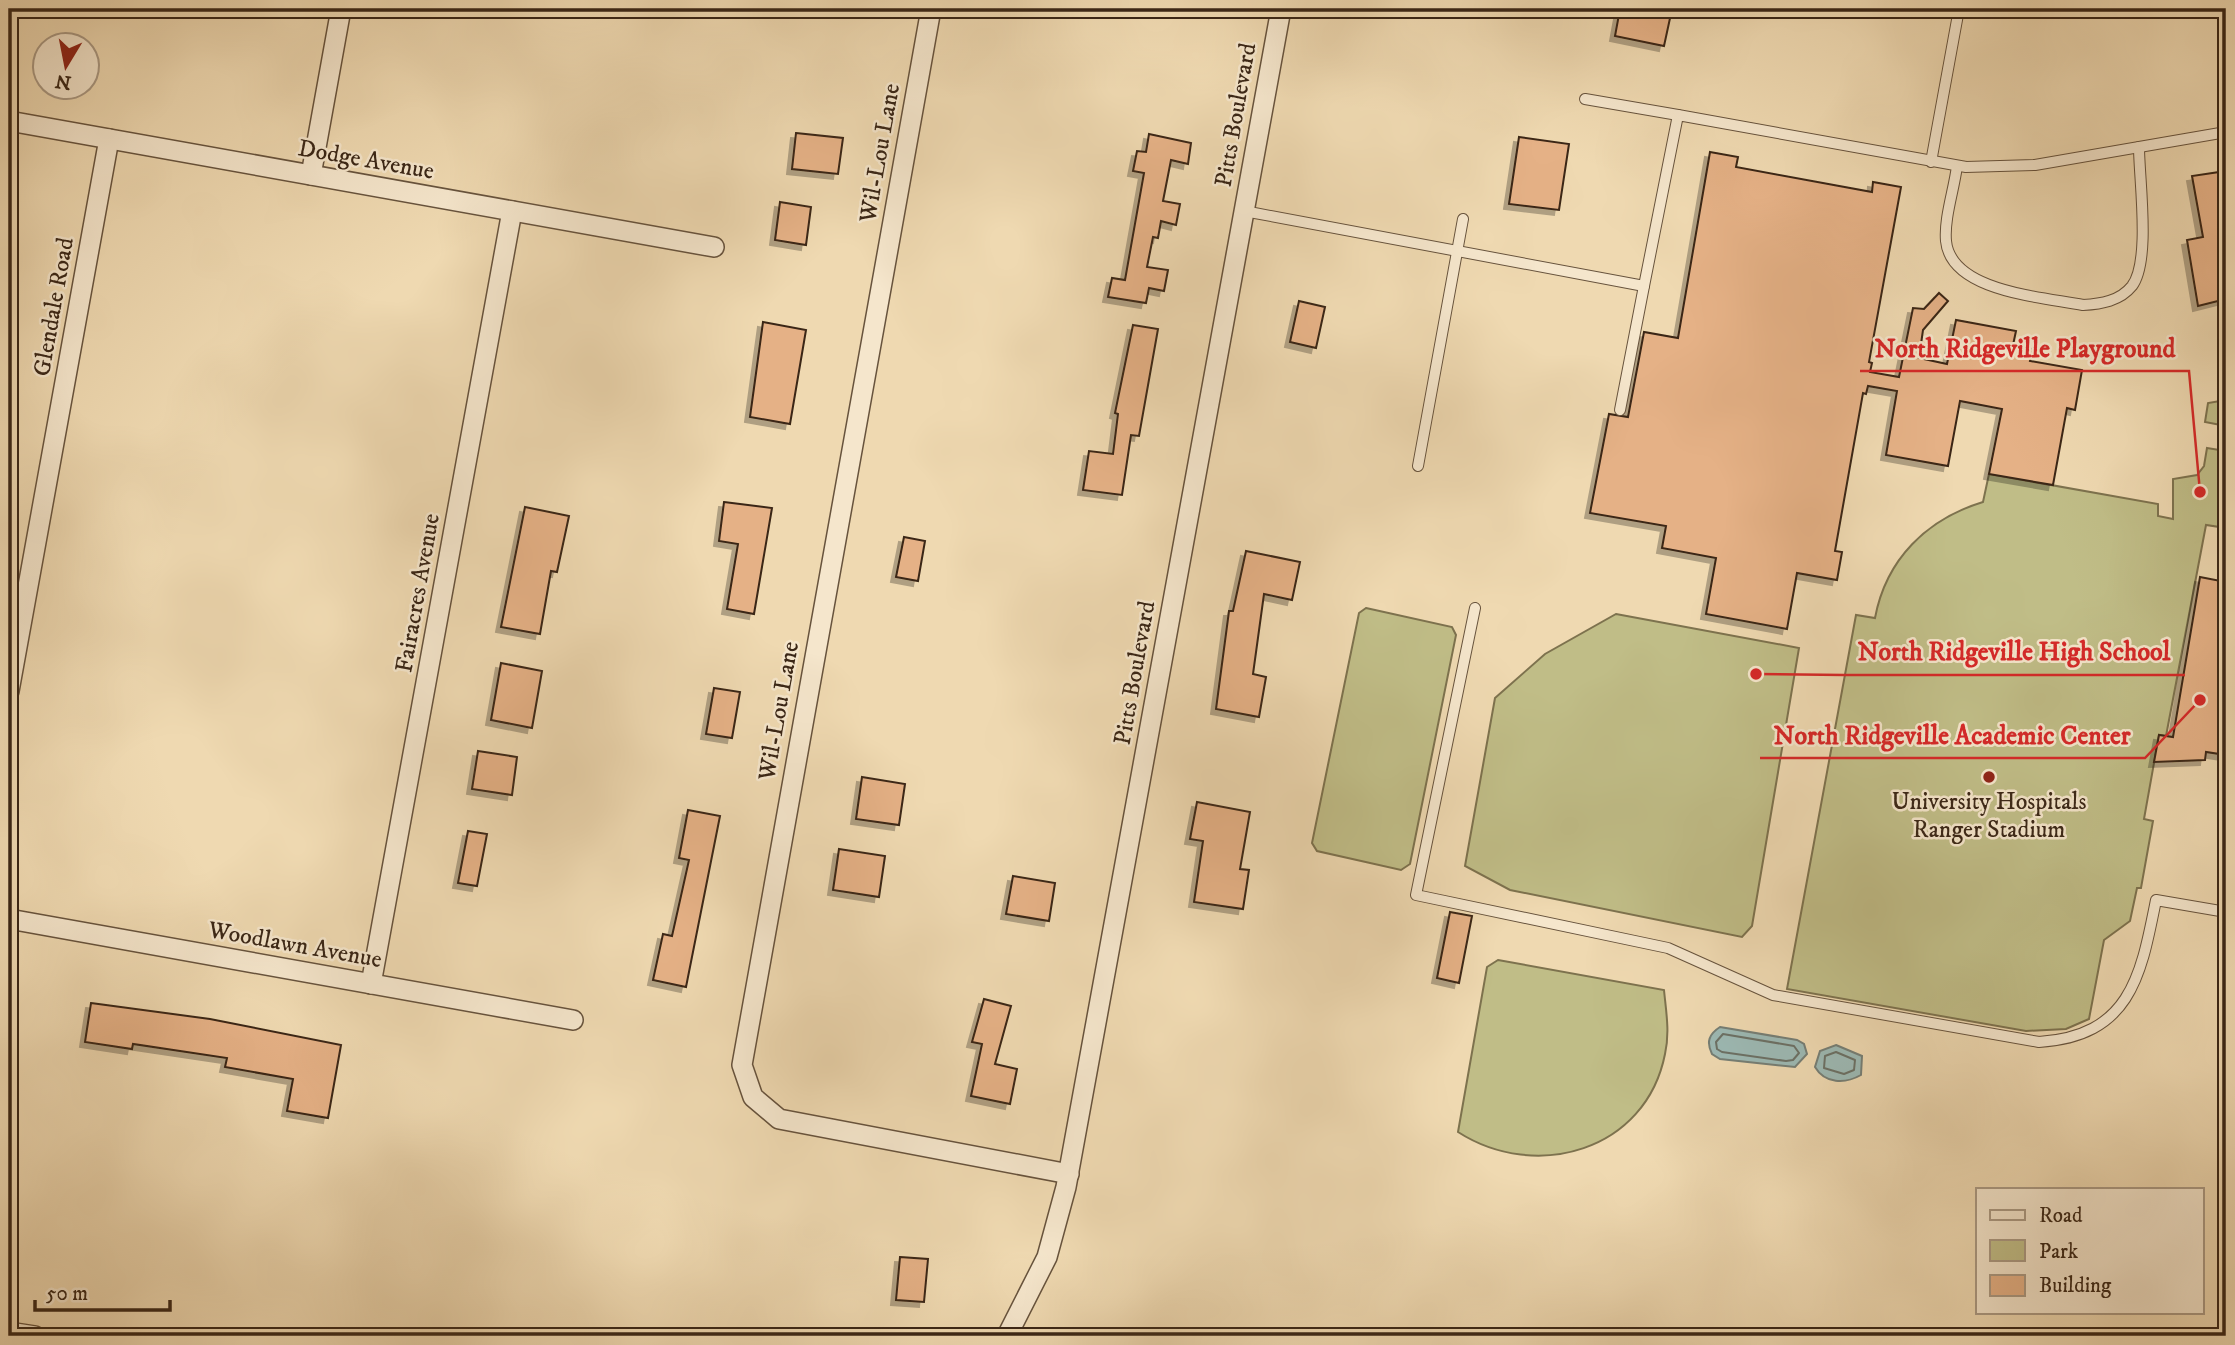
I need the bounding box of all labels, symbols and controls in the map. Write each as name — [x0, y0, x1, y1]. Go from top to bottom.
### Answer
north arrow — [32, 32, 102, 102]
street label: Pitts Boulevard — [1209, 41, 1263, 189]
text: N — [53, 69, 73, 94]
street label: Wil-Lou Lane — [853, 81, 907, 226]
street label: Dodge Avenue — [296, 133, 436, 187]
street label: Glendale Road — [27, 235, 81, 379]
callout: North Ridgeville Playground — [1860, 324, 2189, 371]
text: North Ridgeville Playground — [1874, 333, 2177, 366]
street label: Fairacres Avenue — [389, 511, 447, 675]
street label: Pitts Boulevard — [1108, 599, 1162, 747]
callout: North Ridgeville High School — [1844, 628, 2185, 675]
text: North Ridgeville High School — [1858, 636, 2172, 669]
street label: Wil-Lou Lane — [752, 639, 806, 784]
callout: North Ridgeville Academic Center — [1760, 711, 2145, 758]
text: North Ridgeville Academic Center — [1774, 720, 2131, 753]
marker: University Hospitals Ranger Stadium — [1981, 769, 1997, 785]
place label: University Hospitals Ranger Stadium — [1891, 787, 2087, 845]
street label: Woodlawn Avenue — [205, 915, 384, 975]
legend — [1976, 1188, 2204, 1314]
text: Road — [2039, 1203, 2083, 1229]
text: Park — [2039, 1239, 2079, 1265]
scale bar — [35, 1268, 170, 1312]
text: Building — [2039, 1273, 2112, 1299]
text: 50 m — [46, 1281, 88, 1307]

